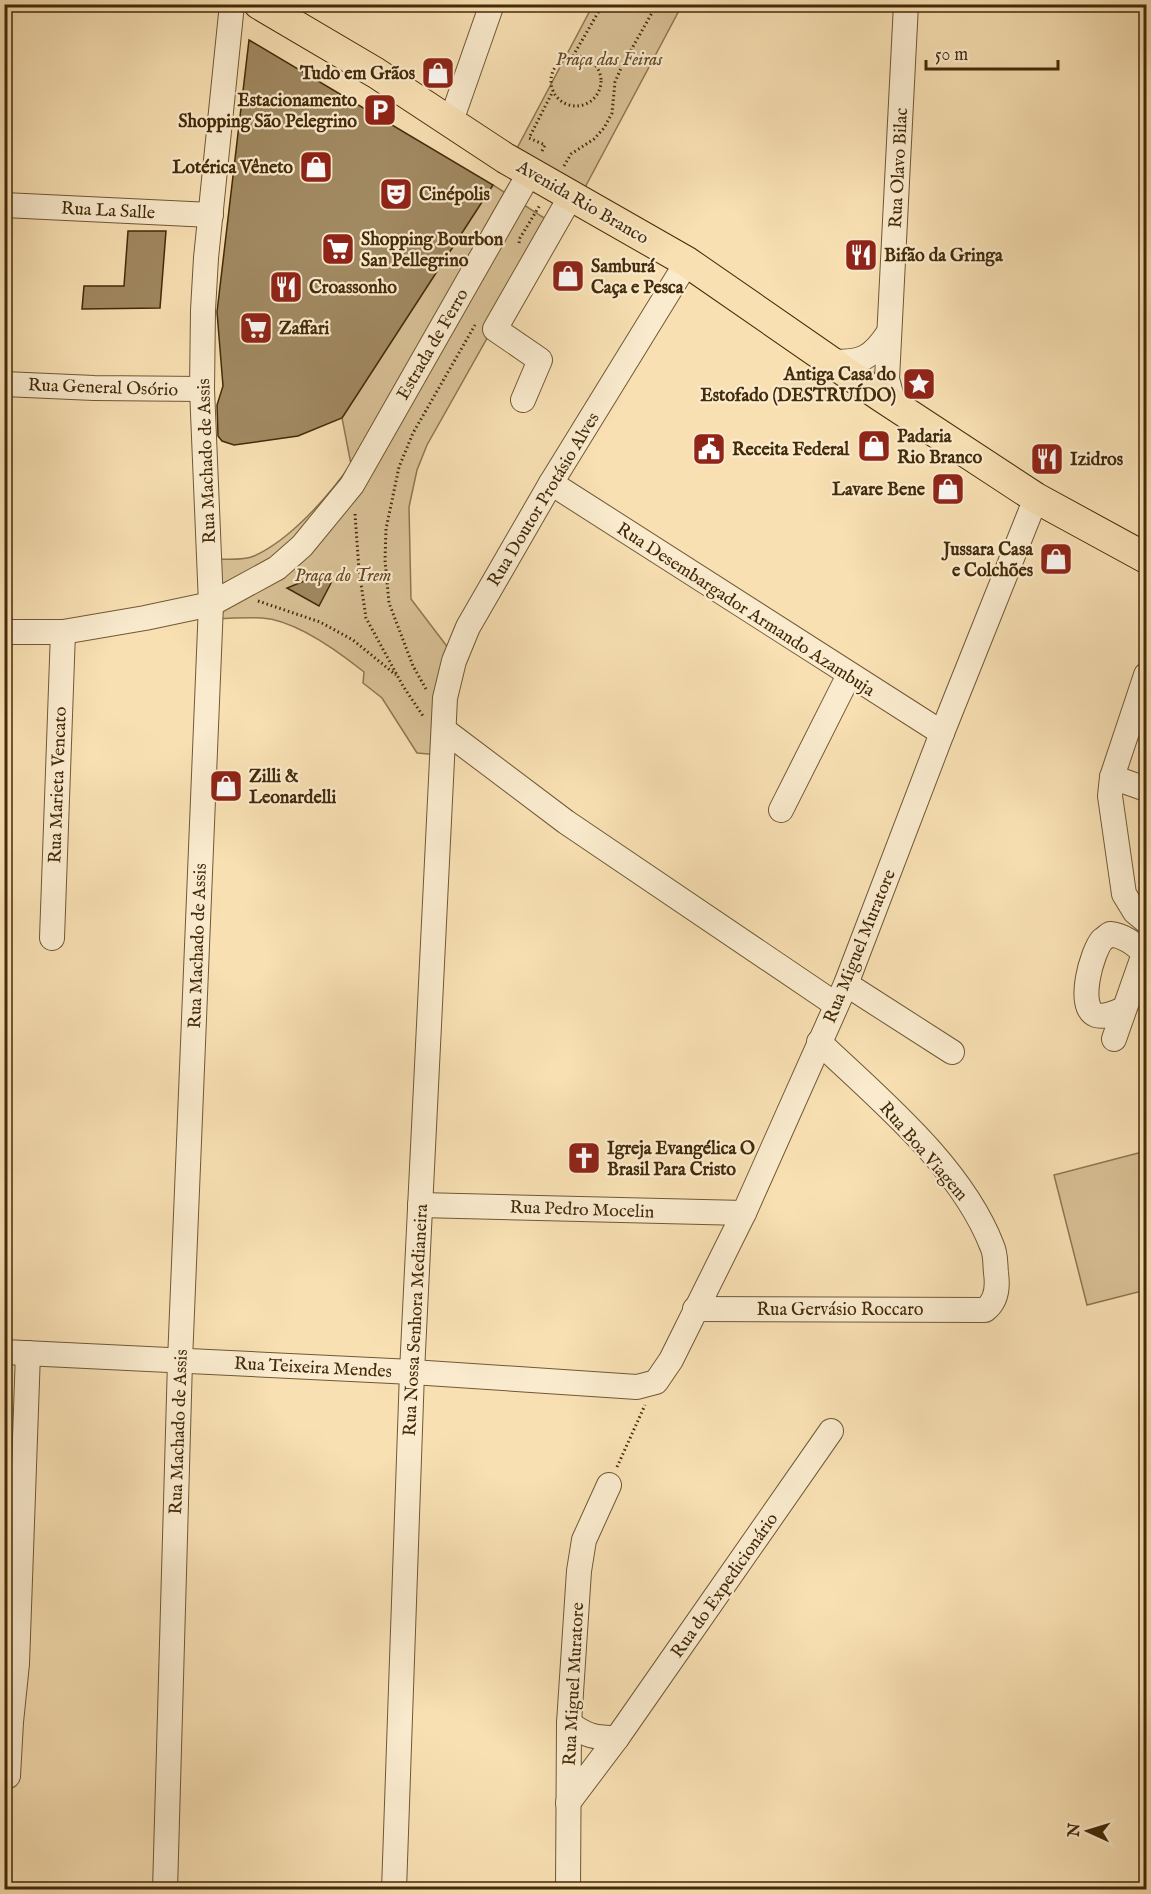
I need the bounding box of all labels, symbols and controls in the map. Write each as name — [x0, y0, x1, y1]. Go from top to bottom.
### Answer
scale bar — [926, 33, 1058, 71]
text: 50 m — [935, 44, 968, 67]
park label: Praça das Feiras — [556, 49, 663, 72]
shop icon: Tudo em Grãos — [420, 55, 456, 91]
place label: Tudo em Grãos — [299, 63, 416, 86]
place label: Estacionamento Shopping São Pelegrino — [178, 90, 357, 134]
parking icon: Estacionamento Shopping São Pelegrino — [362, 92, 398, 128]
street label: Rua Olavo Bilac — [885, 107, 914, 229]
shop icon: Lotérica Vêneto — [298, 149, 334, 185]
street label: Avenida Rio Branco — [511, 156, 653, 251]
place label: Lotérica Vêneto — [172, 157, 293, 180]
theatre icon: Cinépolis — [378, 176, 414, 212]
place label: Cinépolis — [419, 184, 491, 207]
street label: Rua La Salle — [60, 198, 156, 225]
place label: Shopping Bourbon San Pellegrino — [361, 229, 504, 273]
supermarket icon: Shopping Bourbon San Pellegrino — [320, 231, 356, 267]
restaurant icon: Bifão da Gringa — [843, 237, 879, 273]
place label: Bifão da Gringa — [884, 245, 1004, 268]
place label: Samburá Caça e Pesca — [591, 256, 685, 300]
shop icon: Samburá Caça e Pesca — [550, 258, 586, 294]
restaurant icon: Croassonho — [268, 269, 304, 305]
place label: Croassonho — [309, 277, 397, 300]
street label: Estrada de Ferro — [392, 285, 475, 405]
supermarket icon: Zaffari — [238, 310, 274, 346]
place label: Zaffari — [279, 318, 330, 341]
place label: Antiga Casa do Estofado (DESTRUÍDO) — [700, 364, 896, 408]
place icon: Antiga Casa do Estofado (DESTRUÍDO) — [901, 366, 937, 402]
street label: Rua General Osório — [27, 374, 179, 403]
street label: Rua Machado de Assis — [193, 378, 222, 544]
street label: Rua Doutor Protásio Alves — [483, 409, 605, 591]
place label: Padaria Rio Branco — [897, 426, 983, 470]
shop icon: Padaria Rio Branco — [856, 428, 892, 464]
public building icon: Receita Federal — [691, 431, 727, 467]
place label: Receita Federal — [732, 439, 850, 462]
restaurant icon: Izidros — [1029, 441, 1065, 477]
place label: Izidros — [1070, 449, 1124, 472]
shop icon: Lavare Bene — [930, 471, 966, 507]
place label: Lavare Bene — [832, 479, 926, 502]
street label: Rua Desembargador Armando Azambuja — [612, 518, 879, 703]
place label: Jussara Casa e Colchões — [941, 539, 1034, 583]
shop icon: Jussara Casa e Colchões — [1038, 541, 1074, 577]
park label: Praça do Trem — [295, 565, 391, 588]
street label: Rua Marieta Vencato — [44, 706, 73, 864]
place label: Zilli & Leonardelli — [249, 766, 337, 810]
shop icon: Zilli & Leonardelli — [208, 768, 244, 804]
street label: Rua Machado de Assis — [184, 863, 213, 1029]
street label: Rua Miguel Muratore — [819, 866, 902, 1027]
street label: Rua Boa Viagem — [873, 1098, 972, 1206]
place label: Igreja Evangélica O Brasil Para Cristo — [607, 1138, 755, 1182]
church icon: Igreja Evangélica O Brasil Para Cristo — [566, 1140, 602, 1176]
street label: Rua Pedro Mocelin — [509, 1196, 655, 1225]
street label: Rua Nossa Senhora Medianeira — [399, 1203, 434, 1437]
street label: Rua Gervásio Roccaro — [756, 1299, 924, 1322]
street label: Rua Machado de Assis — [165, 1349, 194, 1515]
street label: Rua Teixeira Mendes — [233, 1353, 392, 1384]
street label: Rua do Expedicionário — [666, 1509, 784, 1663]
street label: Rua Miguel Muratore — [559, 1602, 590, 1766]
north arrow — [1058, 1801, 1118, 1861]
text: N — [1065, 1822, 1086, 1839]

